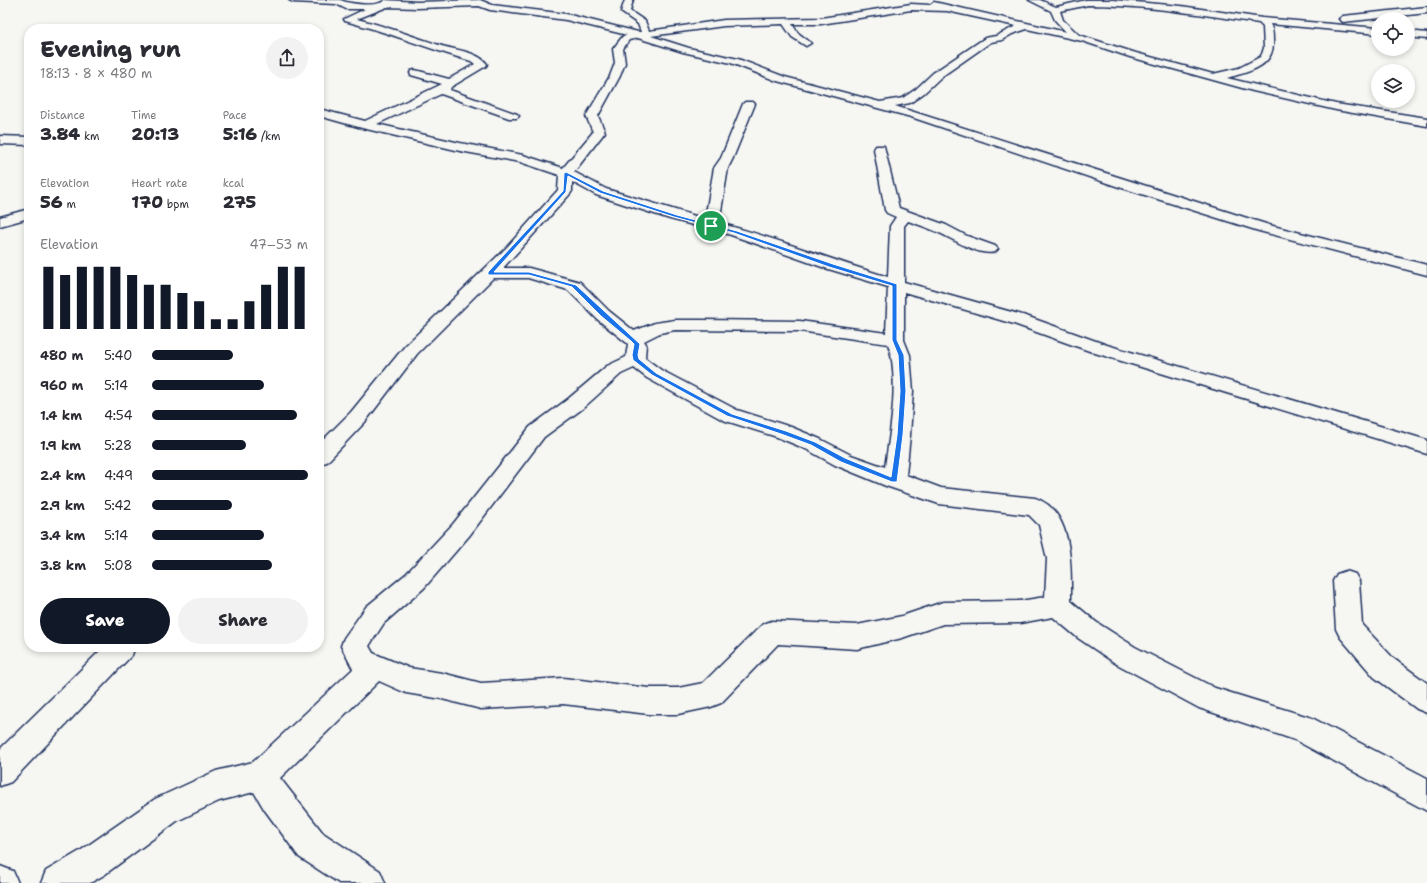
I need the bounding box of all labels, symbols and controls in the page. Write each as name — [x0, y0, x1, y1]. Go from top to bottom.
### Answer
map controls — [1371, 12, 1415, 108]
button: locate — [1371, 12, 1415, 56]
text: Evening run — [40, 35, 181, 64]
button: share — [266, 37, 308, 79]
button: layers — [1371, 64, 1415, 108]
text: 18:13 · 8 × 480 m — [40, 65, 152, 82]
text: Distance — [40, 108, 85, 123]
text: Time — [131, 108, 157, 123]
text: Pace — [223, 108, 247, 123]
text: 3.84 — [40, 123, 80, 145]
text: 20:13 — [131, 123, 179, 145]
text: 5:16 — [223, 123, 257, 145]
text: km — [80, 129, 100, 144]
text: /km — [257, 129, 281, 144]
text: Elevation — [40, 176, 89, 191]
text: Heart rate — [131, 176, 187, 191]
text: kcal — [223, 176, 244, 191]
text: 56 — [40, 191, 63, 213]
text: 170 — [131, 191, 163, 213]
text: 275 — [223, 191, 256, 213]
text: m — [63, 197, 76, 212]
text: bpm — [163, 197, 189, 212]
pin — [694, 209, 728, 243]
icon: arrive — [700, 215, 722, 237]
text: Elevation — [40, 236, 98, 253]
text: 47–53 m — [249, 236, 308, 253]
text: 480 m — [40, 347, 83, 364]
text: 5:40 — [104, 347, 132, 364]
text: 960 m — [40, 377, 83, 394]
text: 5:14 — [104, 377, 128, 394]
text: 1.4 km — [40, 407, 82, 424]
text: 4:54 — [104, 407, 133, 424]
text: 1.9 km — [40, 437, 81, 454]
text: 5:28 — [104, 437, 132, 454]
text: 2.4 km — [40, 467, 86, 484]
text: 4:49 — [104, 467, 133, 484]
text: 2.9 km — [40, 497, 85, 514]
text: 5:42 — [104, 497, 132, 514]
text: 3.4 km — [40, 527, 85, 544]
text: 5:14 — [104, 527, 128, 544]
text: 3.8 km — [40, 557, 86, 574]
text: 5:08 — [104, 557, 133, 574]
button: Save — [40, 598, 170, 644]
button: Share — [178, 598, 308, 644]

